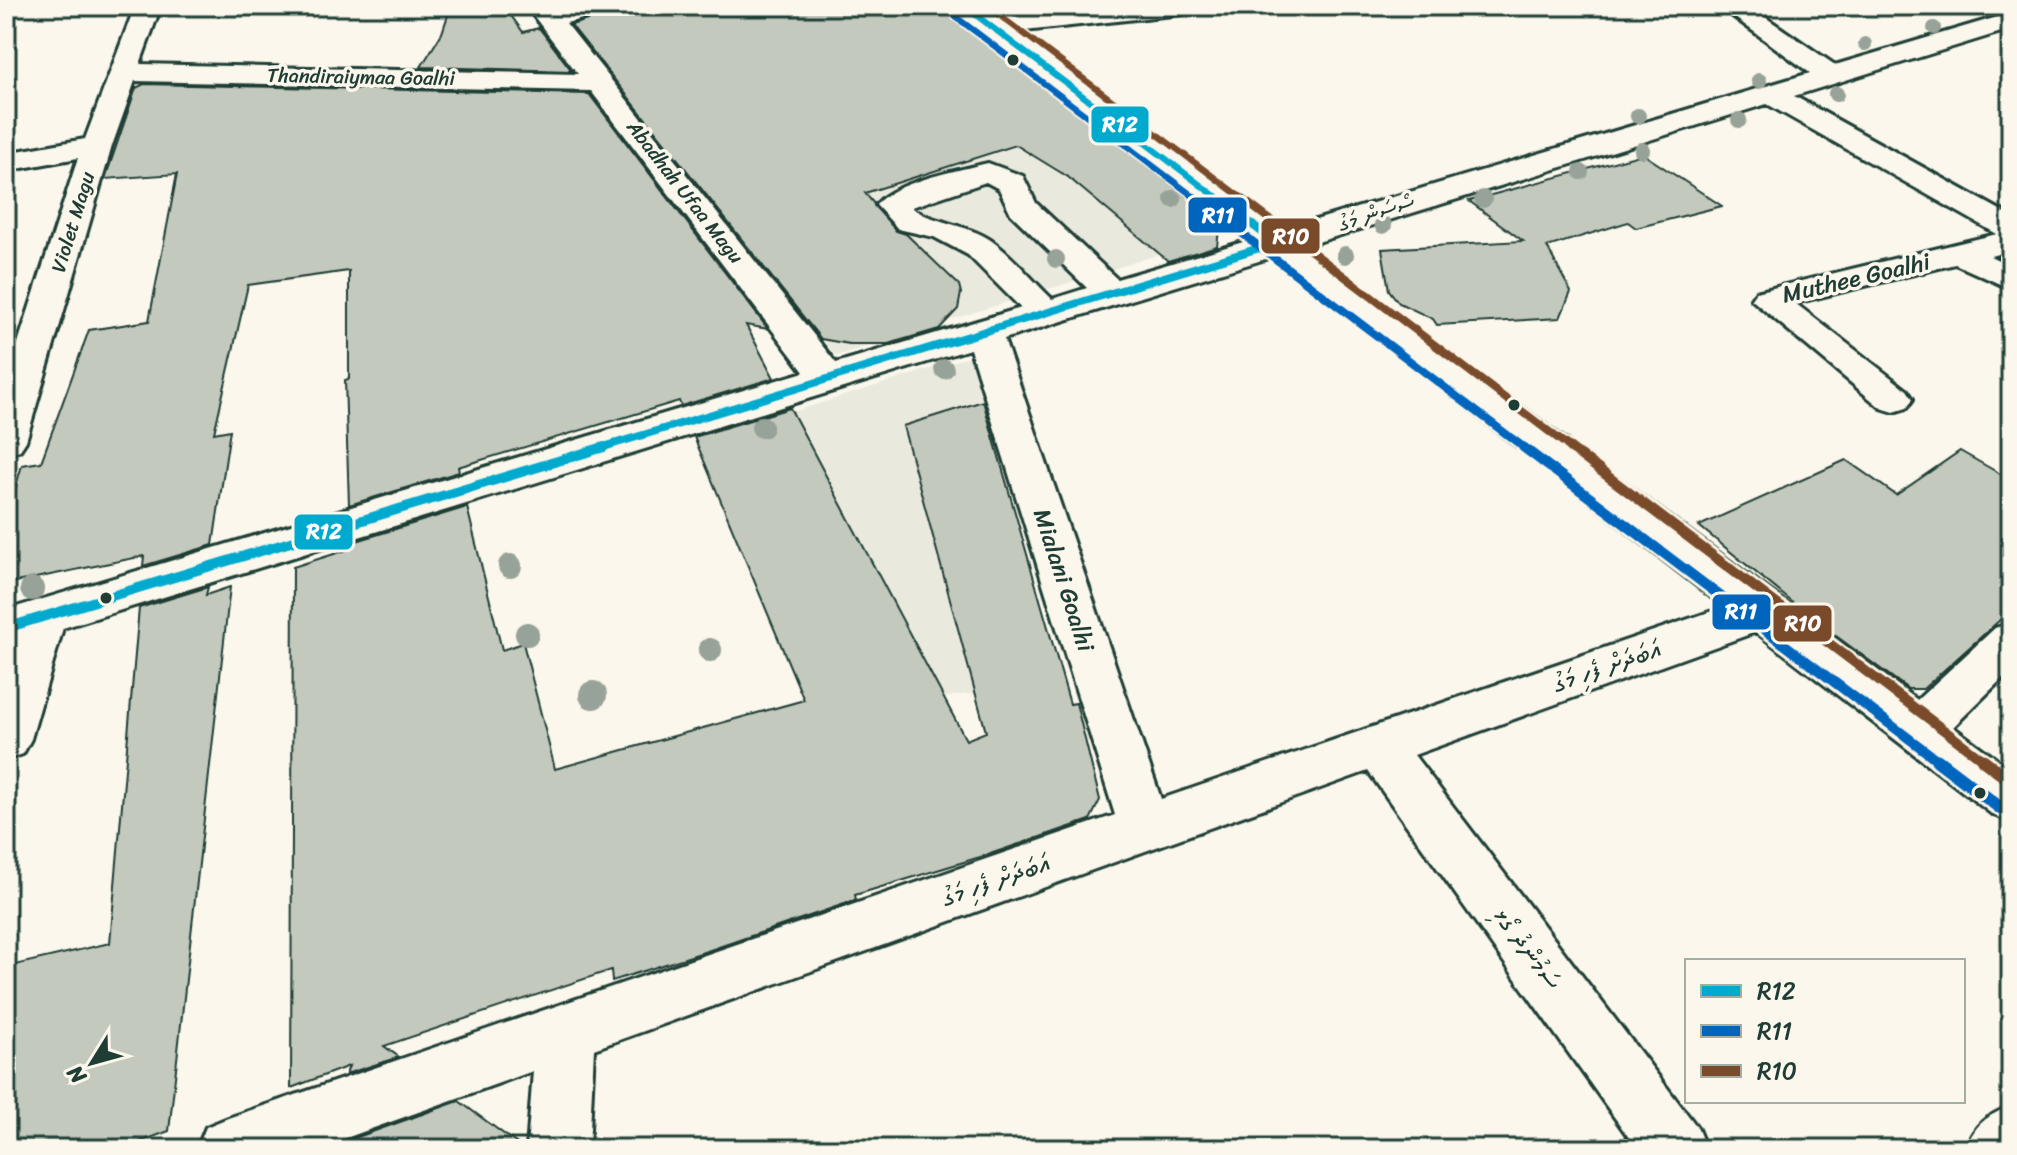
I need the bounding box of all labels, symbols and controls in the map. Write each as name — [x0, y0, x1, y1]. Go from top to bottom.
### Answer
unlabelled marker — [1005, 52, 1021, 68]
street label: Thandiraiymaa Goalhi — [267, 58, 456, 96]
line badge: R12 — [1090, 105, 1150, 144]
text: R12 — [1101, 105, 1138, 144]
street label: Abadhah Ufaa Magu — [617, 111, 753, 272]
street label: Violet Magu — [41, 167, 105, 277]
street label: ސޯސަން މަގު — [1331, 181, 1421, 245]
line badge: R11 — [1187, 196, 1248, 234]
text: R11 — [1201, 196, 1235, 235]
line badge: R10 — [1260, 217, 1321, 255]
text: R10 — [1272, 217, 1309, 256]
street label: Muthee Goalhi — [1778, 240, 1935, 315]
unlabelled marker — [1506, 397, 1522, 413]
street label: Mialani Goalhi — [1021, 503, 1107, 658]
text: R12 — [305, 512, 342, 551]
line badge: R12 — [293, 513, 354, 551]
unlabelled marker — [98, 590, 114, 606]
text: R11 — [1724, 592, 1758, 631]
line badge: R11 — [1711, 593, 1772, 631]
line badge: R10 — [1772, 604, 1833, 643]
text: R10 — [1784, 604, 1821, 643]
street label: އަބަދަށް ފެހި މަގު — [1545, 624, 1669, 708]
unlabelled marker — [1972, 785, 1988, 801]
street label: އަބަދަށް ފެހި މަގު — [934, 838, 1058, 922]
street label: ސަމުންދު ގޯޅި — [1479, 894, 1575, 1002]
legend — [1685, 959, 1965, 1103]
text: R12 — [1757, 970, 1796, 1012]
text: R11 — [1757, 1010, 1792, 1052]
north arrow — [52, 1023, 132, 1103]
text: R10 — [1757, 1050, 1797, 1092]
text: N — [56, 1056, 97, 1093]

